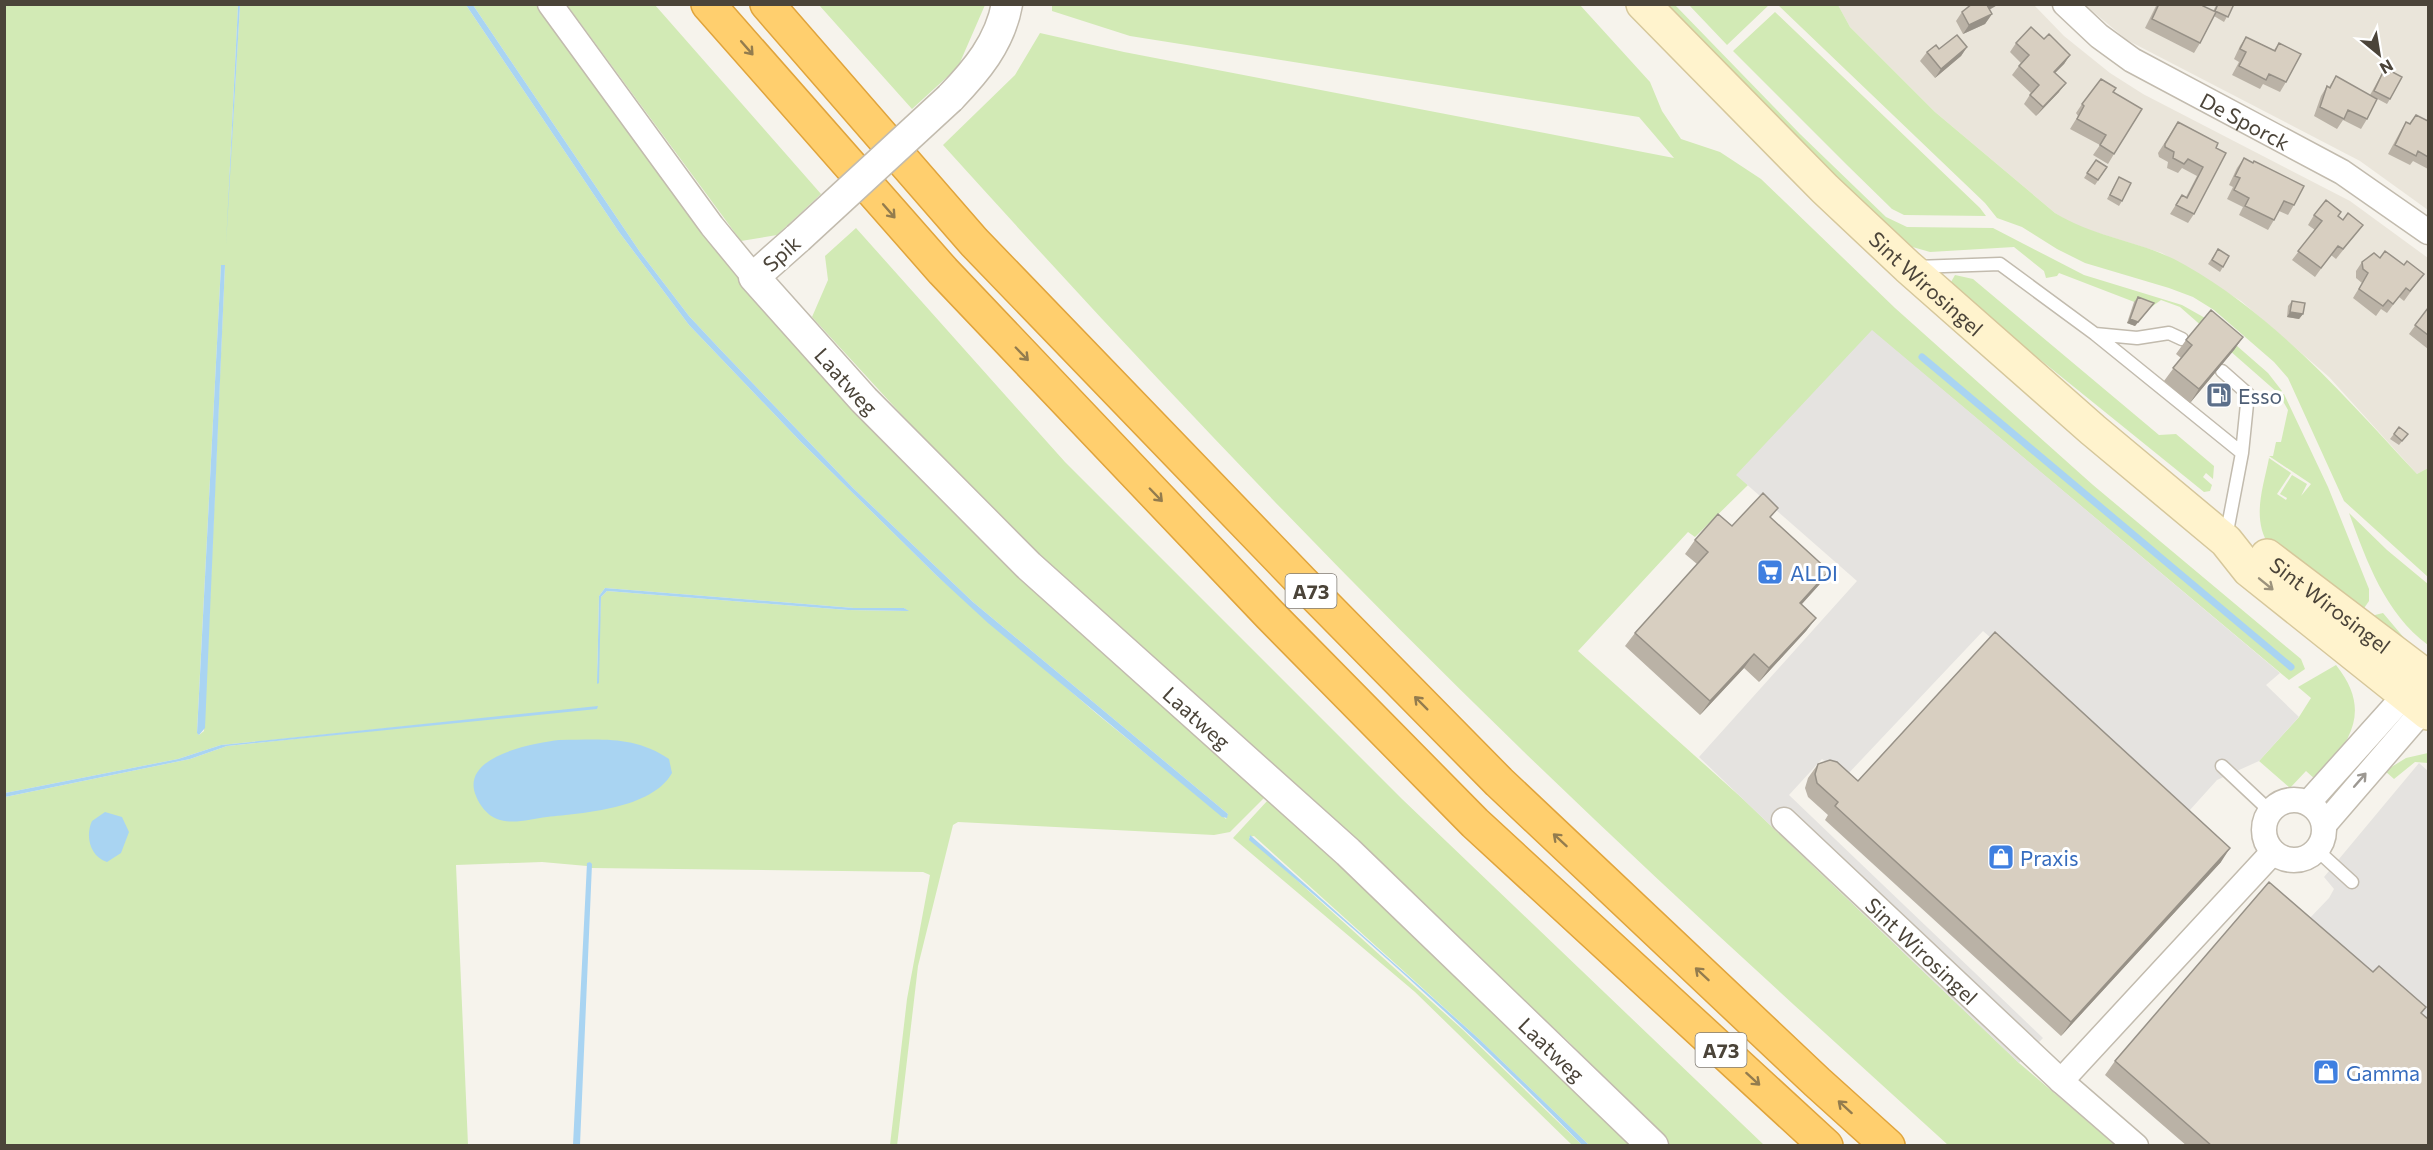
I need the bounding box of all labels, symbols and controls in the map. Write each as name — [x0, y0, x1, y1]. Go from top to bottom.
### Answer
north arrow — [2349, 24, 2409, 84]
one-way arrow — [740, 41, 754, 56]
text: N — [2377, 56, 2397, 79]
street label: De Sporck — [2196, 86, 2294, 154]
one-way arrow — [882, 203, 896, 218]
street label: Sint Wirosingel — [1865, 225, 1989, 340]
street label: Spik — [757, 230, 805, 276]
street label: Laatweg — [810, 342, 883, 419]
one-way arrow — [1014, 346, 1029, 361]
fuel station icon: Esso — [2204, 380, 2234, 410]
place label: Esso — [2238, 383, 2282, 408]
one-way arrow — [1149, 487, 1163, 502]
street label: Sint Wirosingel — [2266, 551, 2396, 658]
supermarket icon: ALDI — [1755, 557, 1785, 587]
place label: ALDI — [1790, 560, 1838, 585]
road number: A73 — [1286, 574, 1336, 608]
one-way arrow — [2258, 577, 2274, 590]
street label: Laatweg — [1159, 680, 1236, 753]
one-way arrow — [1414, 696, 1428, 711]
one-way arrow — [2354, 772, 2367, 788]
one-way arrow — [1553, 833, 1568, 847]
shop icon: Praxis — [1986, 842, 2016, 872]
place label: Praxis — [2020, 845, 2078, 870]
street label: Sint Wirosingel — [1861, 892, 1983, 1009]
one-way arrow — [1695, 967, 1710, 981]
street label: Laatweg — [1514, 1012, 1590, 1086]
road number: A73 — [1696, 1033, 1746, 1067]
shop icon: Gamma — [2311, 1057, 2341, 1087]
place label: Gamma — [2346, 1060, 2420, 1085]
one-way arrow — [1745, 1072, 1760, 1086]
one-way arrow — [1837, 1100, 1852, 1114]

